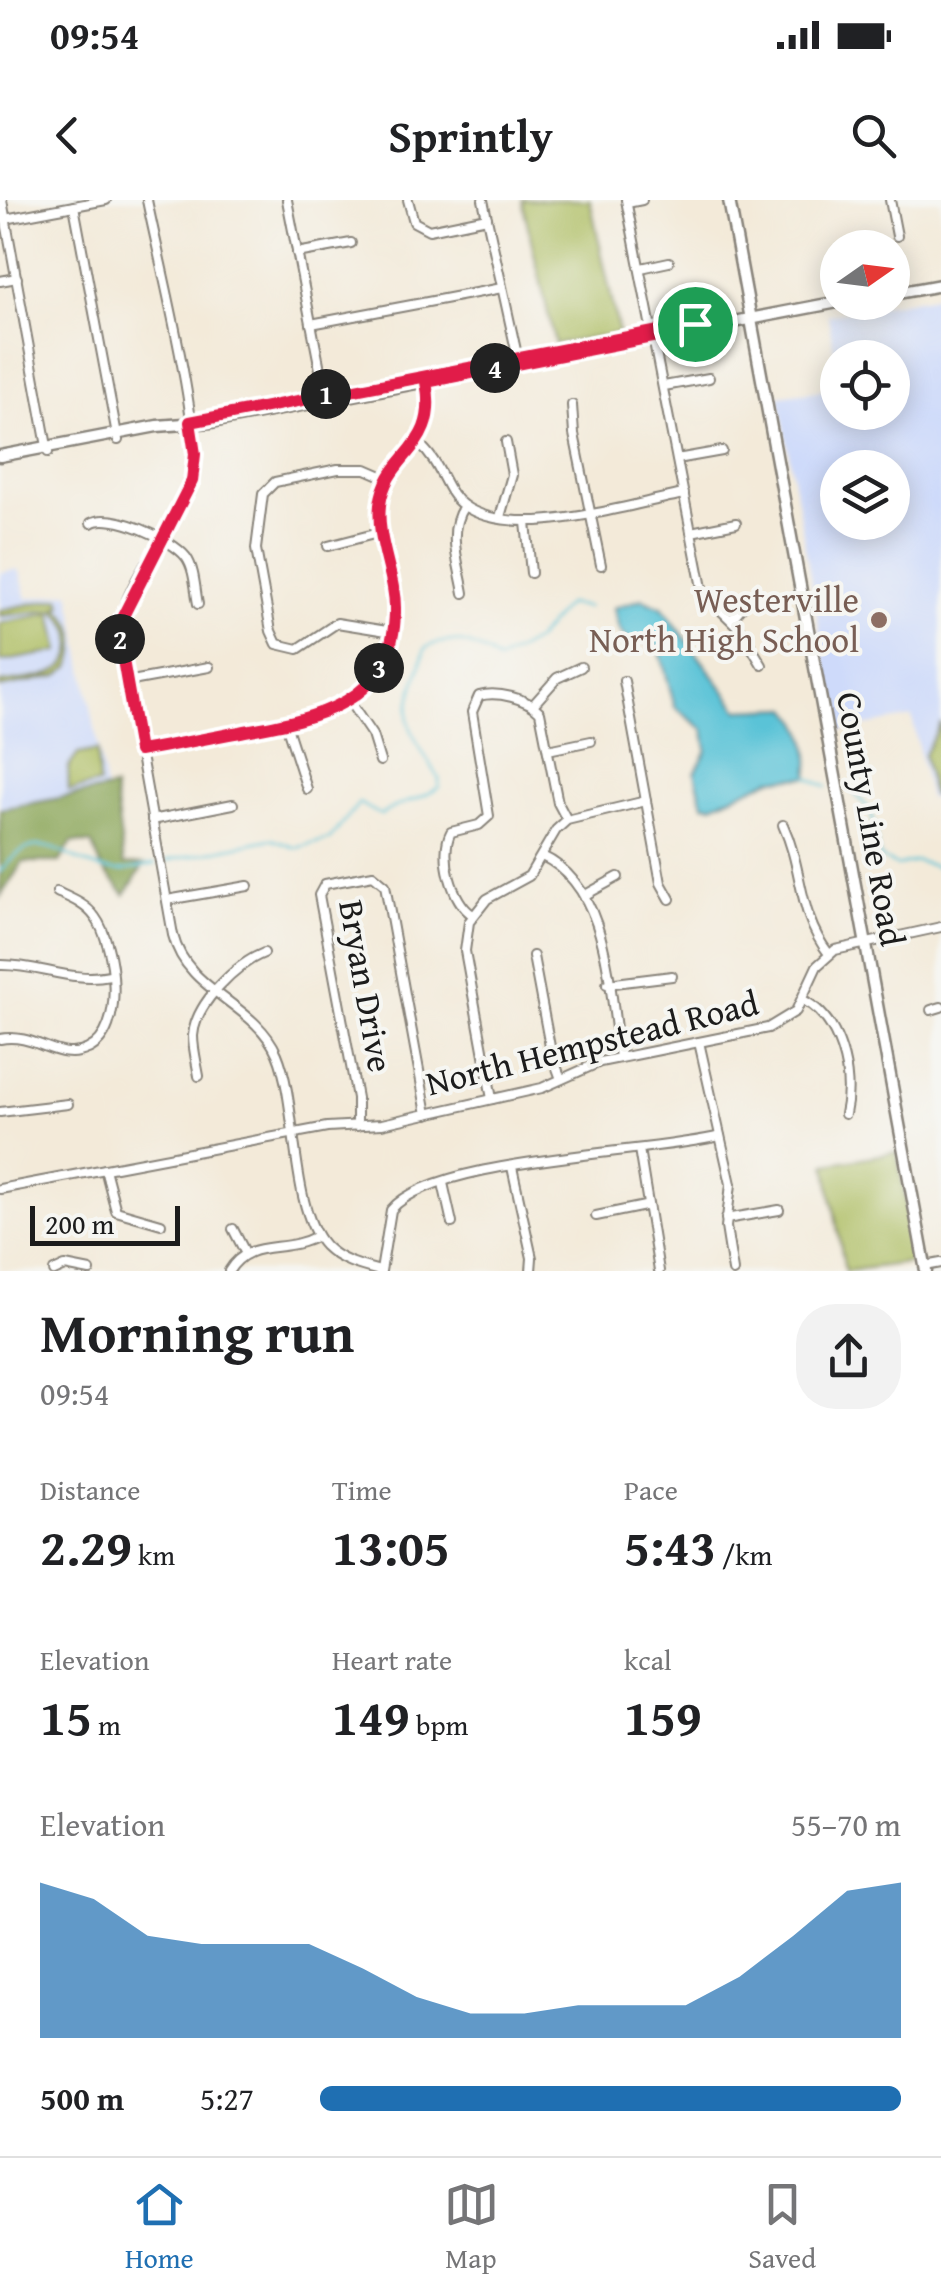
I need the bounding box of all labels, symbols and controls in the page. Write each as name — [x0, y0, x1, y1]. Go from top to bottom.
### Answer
text: 09:54 — [50, 7, 140, 63]
text: Sprintly — [388, 103, 553, 168]
icon: back — [40, 108, 95, 163]
icon: search — [846, 108, 901, 163]
north arrow — [820, 230, 910, 320]
map controls — [820, 230, 910, 540]
pin — [653, 282, 738, 367]
icon: arrive — [668, 297, 723, 352]
button: locate — [820, 340, 910, 430]
pin: 4 — [470, 343, 520, 393]
text: 4 — [488, 347, 502, 388]
pin: 1 — [301, 369, 351, 419]
text: 1 — [319, 373, 333, 414]
button: layers — [820, 450, 910, 540]
place label: Westerville North High School — [589, 574, 859, 665]
marker: Westerville North High School — [868, 609, 890, 631]
pin: 2 — [95, 614, 145, 664]
text: 2 — [113, 618, 127, 659]
pin: 3 — [354, 643, 404, 693]
text: 3 — [372, 647, 386, 688]
street label: County Line Road — [824, 688, 919, 950]
street label: Bryan Drive — [326, 896, 407, 1076]
street label: North Hempstead Road — [420, 976, 764, 1108]
scale bar — [30, 1201, 180, 1246]
text: 200 m — [45, 1203, 114, 1244]
text: Morning run — [40, 1292, 354, 1372]
button: share — [796, 1304, 901, 1409]
text: 09:54 — [40, 1370, 109, 1417]
text: Distance — [40, 1469, 140, 1510]
text: Time — [332, 1469, 392, 1510]
text: Pace — [624, 1469, 678, 1510]
text: 2.29 — [40, 1510, 132, 1583]
text: 13:05 — [332, 1510, 450, 1583]
text: 5:43 — [624, 1510, 716, 1583]
text: km — [132, 1534, 175, 1575]
text: /km — [716, 1534, 772, 1575]
text: Elevation — [40, 1639, 150, 1680]
text: Heart rate — [332, 1639, 452, 1680]
text: kcal — [624, 1639, 672, 1680]
text: 15 — [40, 1680, 92, 1753]
text: 149 — [332, 1680, 410, 1753]
text: 159 — [624, 1680, 702, 1753]
text: m — [92, 1704, 121, 1745]
text: bpm — [410, 1704, 468, 1745]
text: Elevation — [40, 1801, 165, 1848]
text: 55–70 m — [791, 1801, 901, 1848]
text: 500 m — [40, 2075, 124, 2122]
text: 5:27 — [200, 2075, 254, 2122]
tab: Home — [125, 2177, 194, 2278]
tab: Map — [444, 2177, 499, 2278]
tab: Saved — [748, 2177, 816, 2278]

